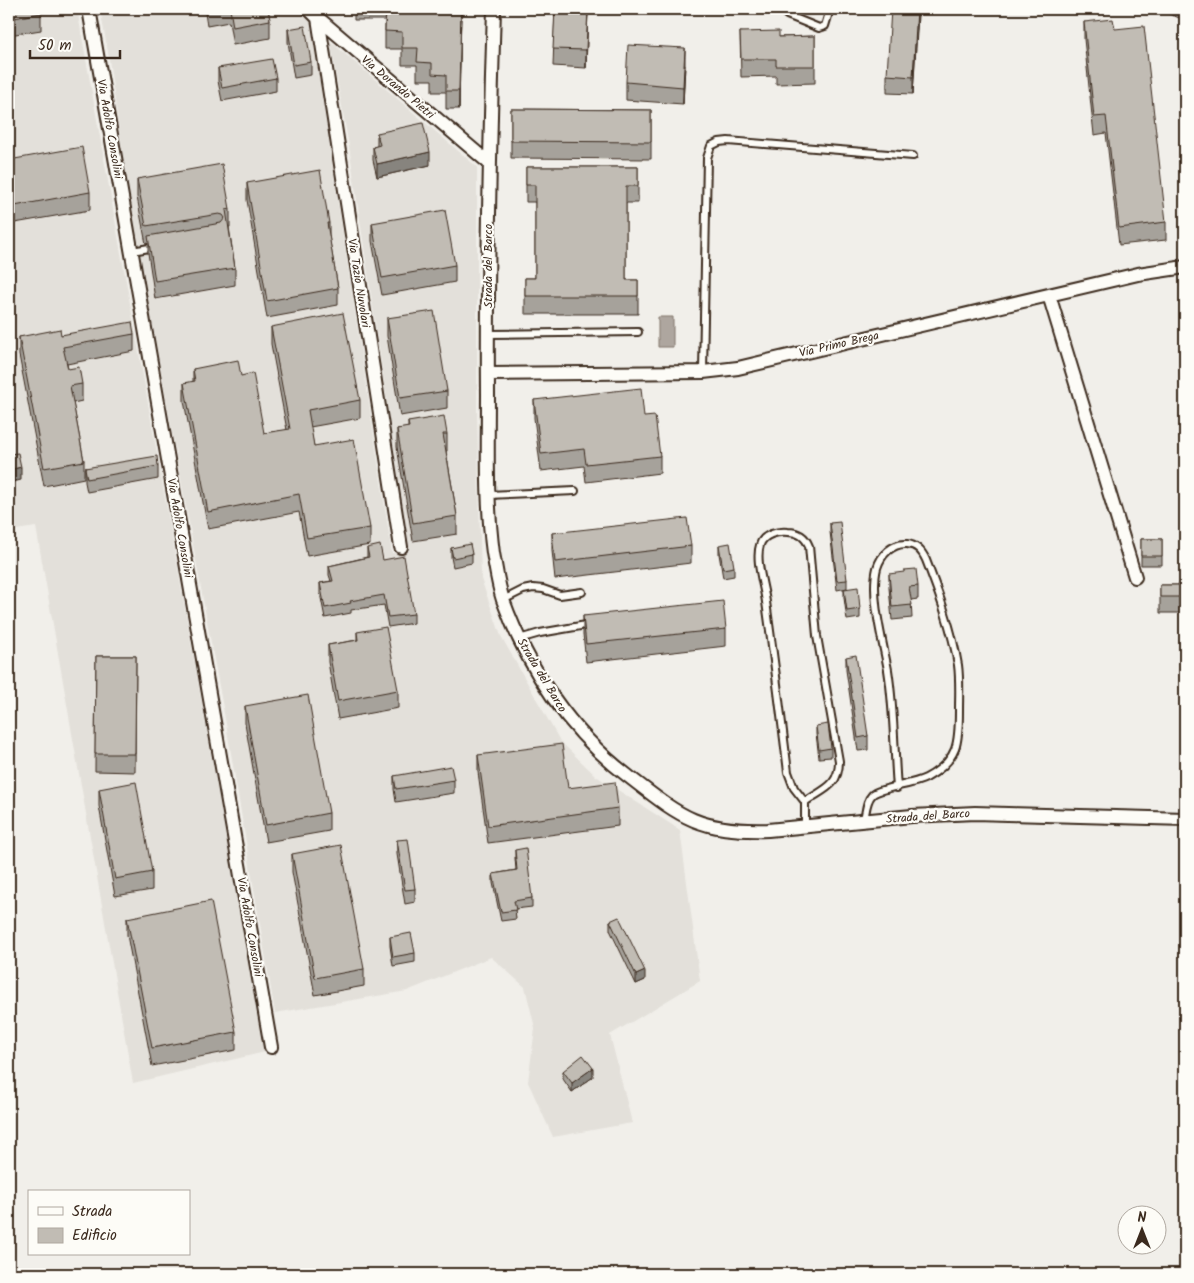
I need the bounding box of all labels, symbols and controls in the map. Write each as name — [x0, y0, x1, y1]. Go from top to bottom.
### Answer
scale bar — [30, 28, 120, 60]
text: 50 m — [38, 34, 72, 58]
street label: Via Dorando Pietri — [357, 51, 440, 125]
street label: Via Adolfo Consolini — [91, 78, 128, 181]
street label: Strada del Barco — [479, 224, 498, 308]
street label: Via Tazio Nuvolari — [342, 237, 375, 330]
street label: Via Primo Brega — [797, 326, 881, 363]
street label: Via Adolfo Consolini — [161, 477, 198, 580]
street label: Strada del Barco — [512, 634, 571, 716]
street label: Strada del Barco — [885, 804, 971, 829]
street label: Via Adolfo Consolini — [231, 876, 268, 979]
legend — [28, 1190, 190, 1256]
text: Strada — [72, 1200, 112, 1224]
north arrow — [1116, 1206, 1166, 1256]
text: N — [1138, 1207, 1147, 1229]
text: Edificio — [72, 1224, 117, 1248]

